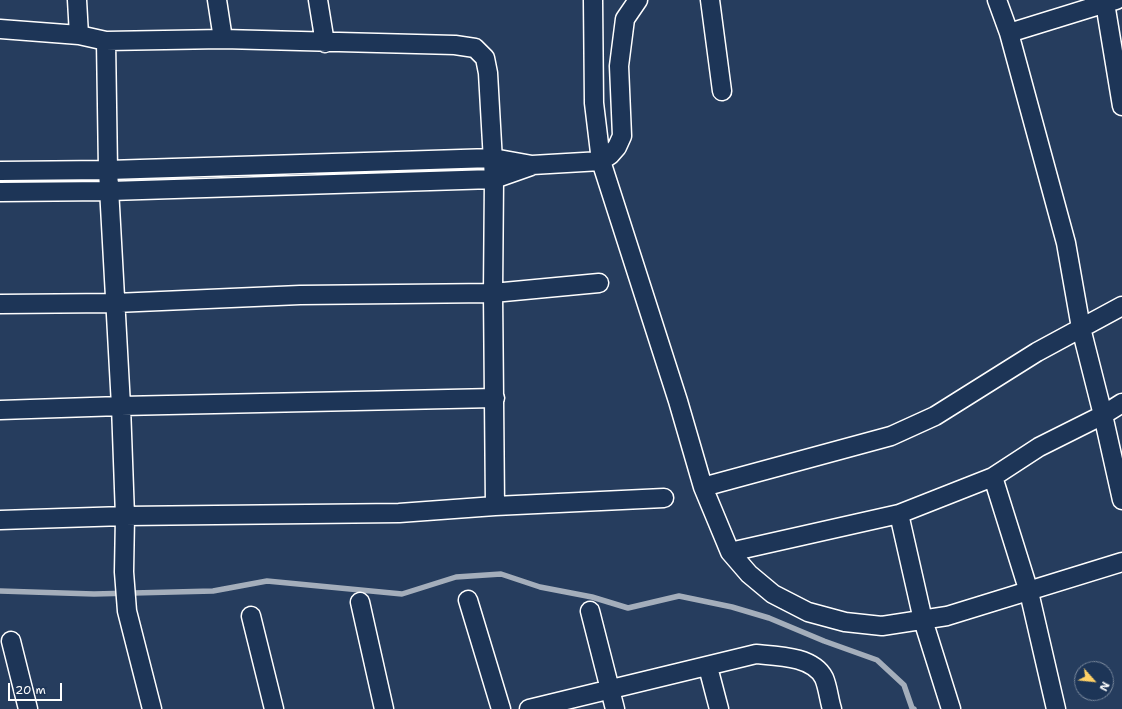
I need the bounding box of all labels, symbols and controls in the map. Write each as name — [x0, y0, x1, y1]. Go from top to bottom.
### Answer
north arrow — [1074, 661, 1114, 701]
scale bar — [10, 675, 64, 701]
text: N — [1096, 679, 1113, 694]
text: 20 m — [15, 682, 46, 698]

